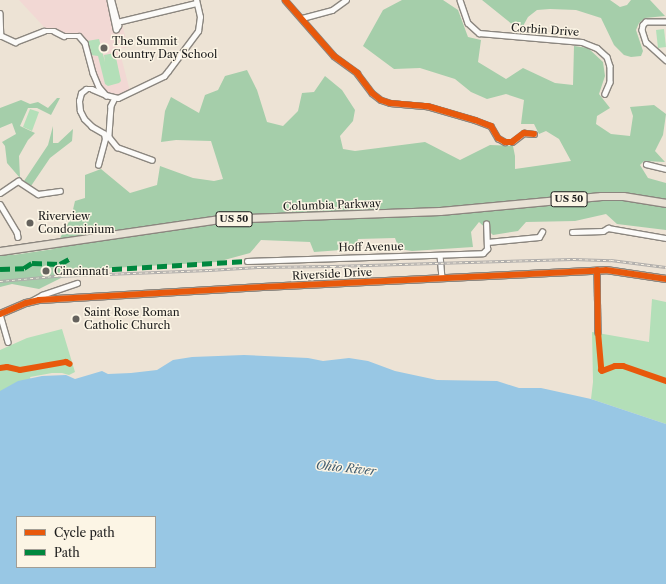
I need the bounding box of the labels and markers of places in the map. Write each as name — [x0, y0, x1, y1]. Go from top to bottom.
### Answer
place label: The Summit Country Day School — [112, 35, 218, 61]
marker: The Summit Country Day School — [99, 43, 109, 53]
place label: Riverview Condominium — [38, 210, 114, 236]
marker: Riverview Condominium — [25, 218, 35, 228]
place label: Cincinnati — [54, 264, 109, 278]
marker: Cincinnati — [41, 266, 51, 276]
place label: Saint Rose Roman Catholic Church — [84, 306, 180, 332]
marker: Saint Rose Roman Catholic Church — [71, 314, 81, 324]

